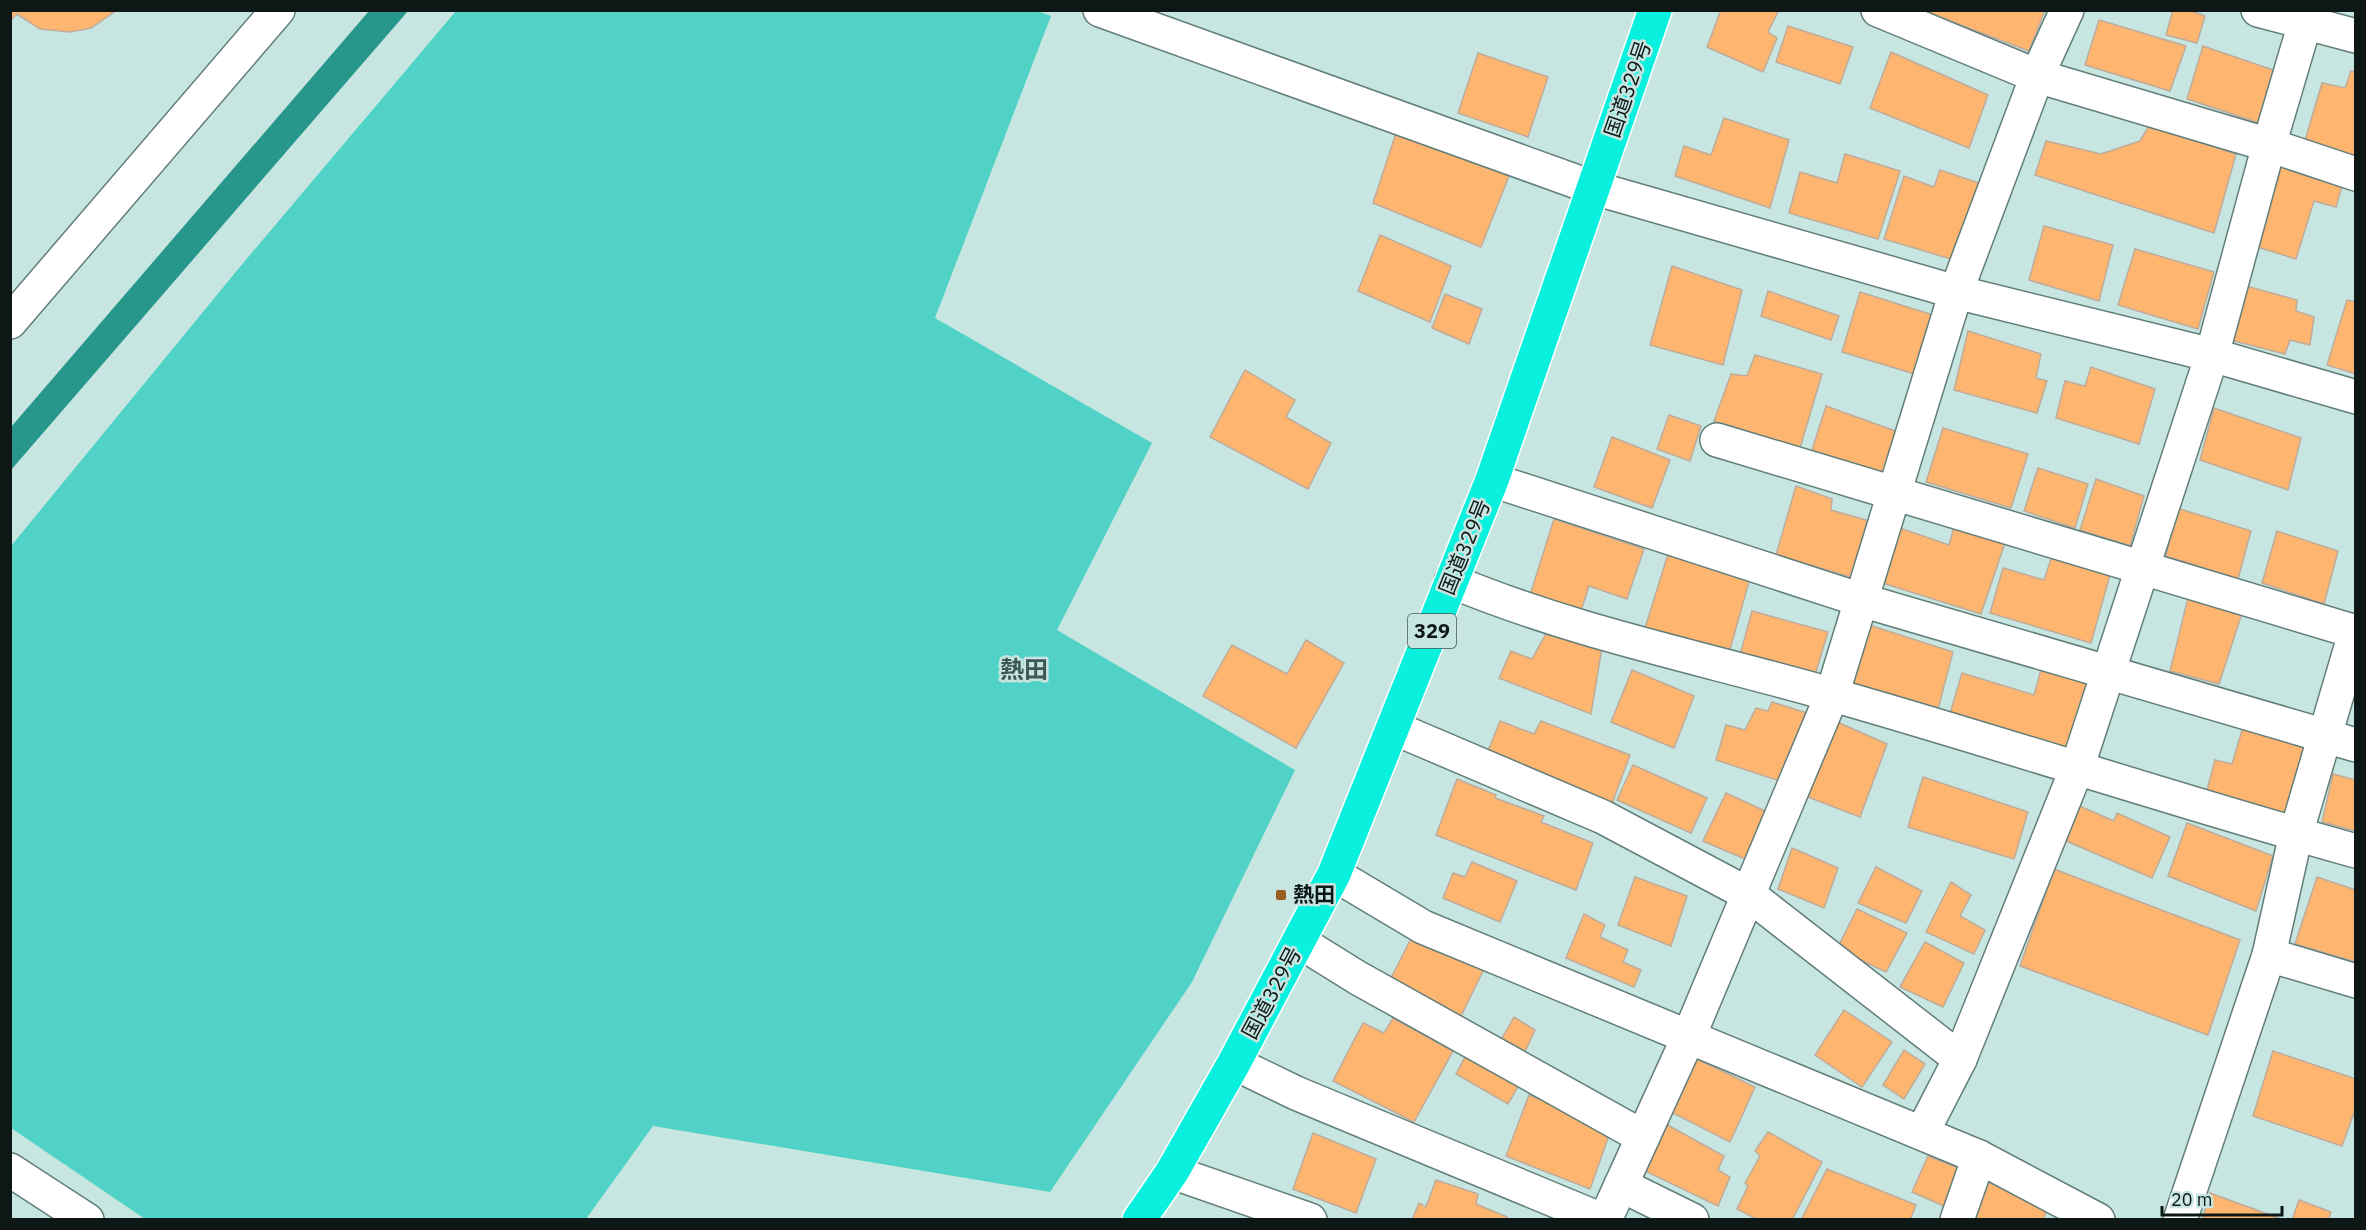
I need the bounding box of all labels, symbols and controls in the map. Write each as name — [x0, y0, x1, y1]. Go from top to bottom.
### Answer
street label: 国道329号 — [1597, 36, 1657, 141]
street label: 国道329号 — [1432, 495, 1496, 599]
road number: 329 — [1408, 614, 1456, 648]
district label: 熱田 — [1000, 653, 1048, 685]
place label: 熱田 — [1293, 880, 1335, 908]
marker: 熱田 — [1274, 888, 1288, 902]
street label: 国道329号 — [1235, 941, 1307, 1044]
scale bar — [2162, 1179, 2282, 1217]
text: 20 m — [2171, 1188, 2213, 1211]

